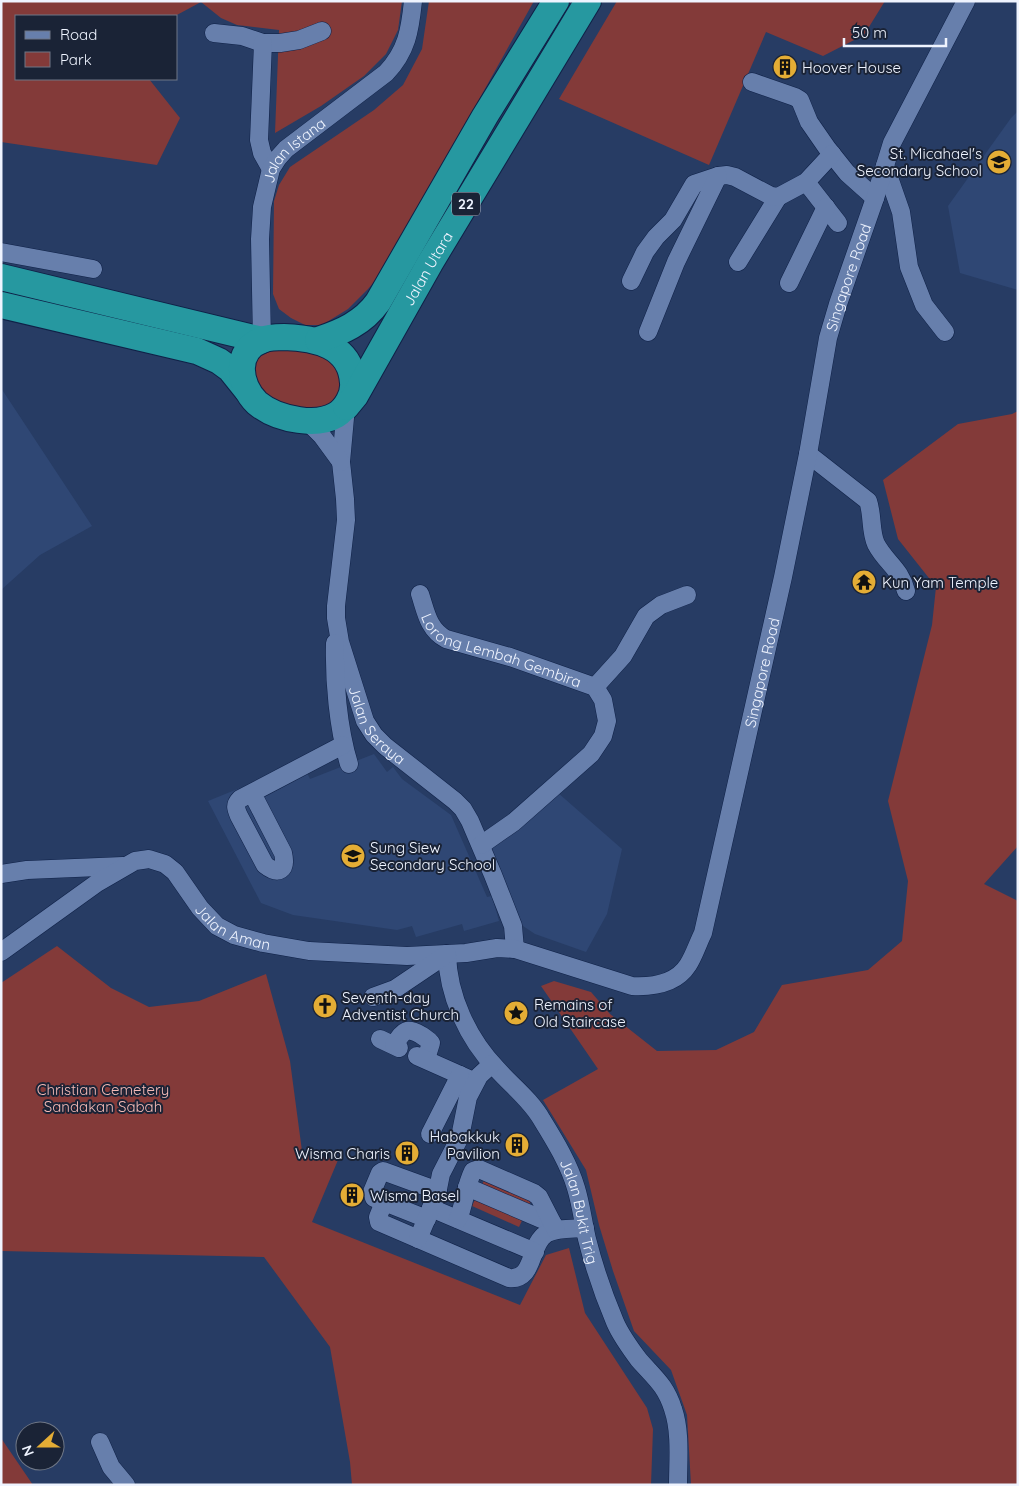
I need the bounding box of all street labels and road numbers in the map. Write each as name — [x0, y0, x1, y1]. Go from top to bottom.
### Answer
street label: Jalan Istana — [259, 113, 329, 185]
road number: 22 — [452, 192, 480, 215]
street label: Singapore Road — [821, 221, 875, 333]
street label: Jalan Utara — [399, 228, 456, 309]
street label: Lorong Lembah Gembira — [417, 610, 584, 691]
street label: Singapore Road — [740, 616, 783, 729]
street label: Jalan Seraya — [345, 683, 410, 768]
street label: Jalan Aman — [191, 899, 272, 954]
street label: Jalan Bukit Trig — [556, 1155, 603, 1266]

